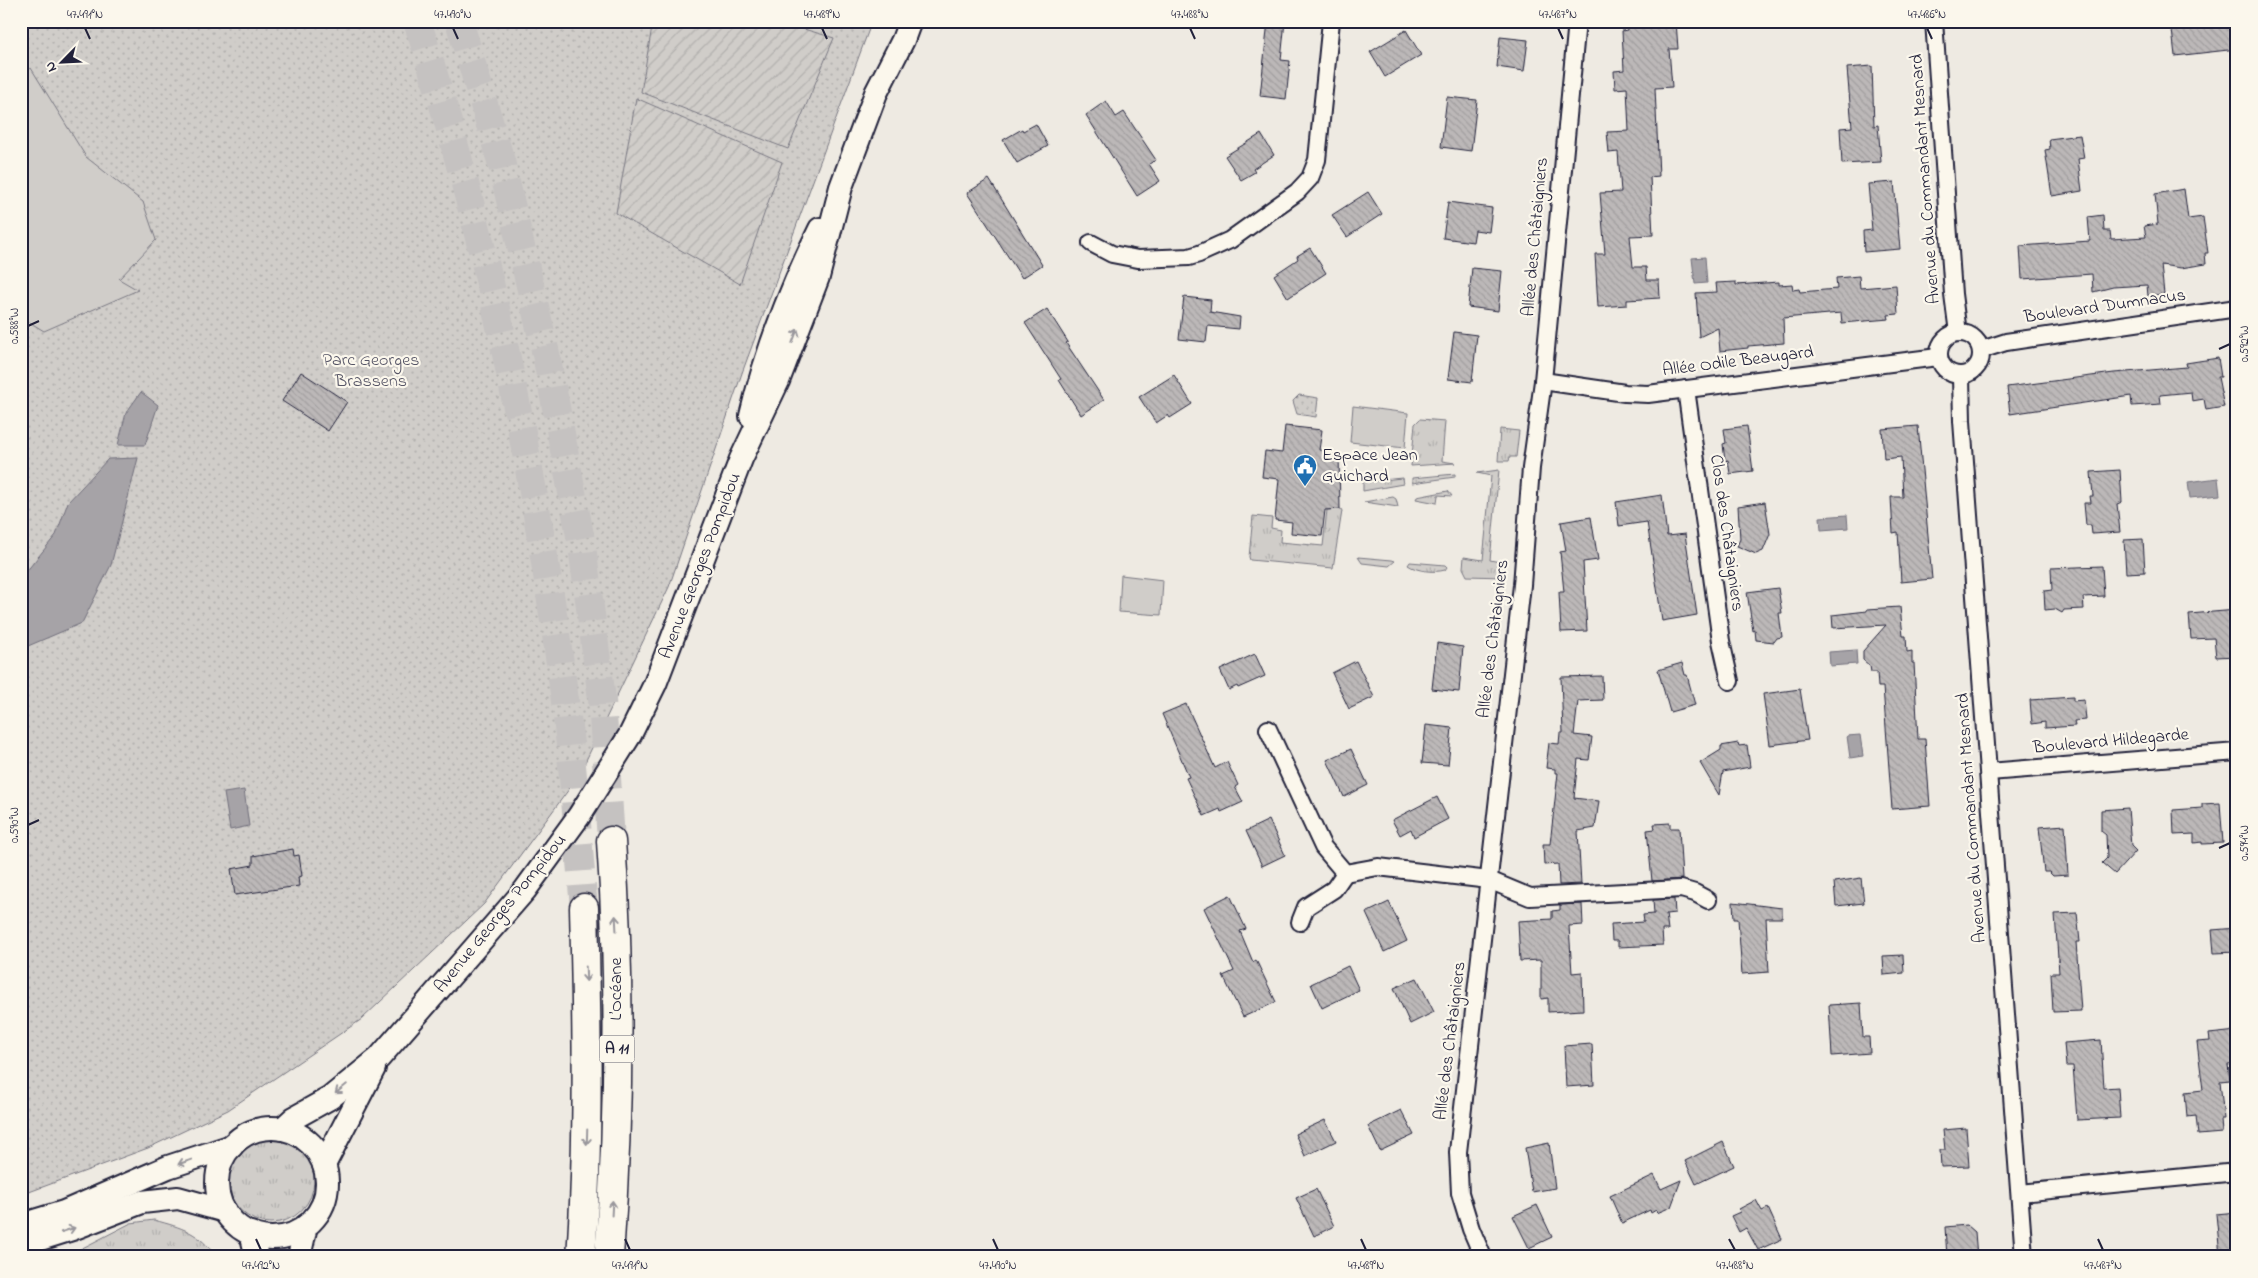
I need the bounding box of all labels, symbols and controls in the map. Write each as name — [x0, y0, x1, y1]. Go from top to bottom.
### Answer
text: 47.491°N — [67, 6, 103, 24]
text: 47.490°N — [434, 6, 472, 24]
text: 47.489°N — [804, 6, 840, 24]
text: 47.488°N — [1171, 6, 1209, 24]
text: 47.487°N — [1539, 6, 1577, 24]
text: 47.486°N — [1908, 6, 1946, 24]
north arrow — [38, 38, 88, 88]
street label: Avenue du Commandant Mesnard — [1904, 53, 1948, 305]
text: N — [40, 58, 63, 75]
street label: Allée des Châtaigniers — [1516, 156, 1557, 318]
street label: Boulevard Dumnacus — [2021, 283, 2188, 331]
text: 0.588°W — [6, 308, 24, 344]
text: 0.592°W — [2236, 326, 2254, 362]
one-way arrow — [791, 329, 800, 344]
street label: Allée Odile Beaugard — [1661, 340, 1815, 385]
park label: Parc Georges Brassens — [323, 348, 419, 395]
place label: Espace Jean Guichard — [1322, 443, 1418, 490]
public building icon: Espace Jean Guichard — [1292, 453, 1318, 487]
street label: Clos des Châtaigniers — [1701, 453, 1750, 613]
street label: Avenue Georges Pompidou — [653, 469, 750, 663]
street label: Allée des Châtaigniers — [1471, 558, 1518, 720]
street label: Avenue du Commandant Mesnard — [1950, 692, 1994, 944]
street label: Boulevard Hildegarde — [2031, 722, 2191, 763]
text: 0.590°W — [6, 807, 24, 843]
text: 0.594°W — [2236, 825, 2254, 861]
street label: Avenue Georges Pompidou — [429, 829, 574, 1000]
one-way arrow — [611, 915, 620, 931]
street label: L’Océane — [604, 957, 630, 1021]
street label: Allée des Châtaigniers — [1428, 960, 1475, 1122]
one-way arrow — [581, 966, 590, 982]
road number: A 11 — [600, 1036, 634, 1062]
one-way arrow — [335, 1083, 348, 1094]
one-way arrow — [582, 1128, 591, 1144]
one-way arrow — [178, 1157, 194, 1167]
one-way arrow — [608, 1200, 617, 1216]
one-way arrow — [59, 1225, 75, 1235]
text: 47.492°N — [242, 1257, 280, 1275]
text: 47.491°N — [612, 1257, 648, 1275]
text: 47.490°N — [979, 1257, 1017, 1275]
text: 47.489°N — [1348, 1257, 1384, 1275]
text: 47.488°N — [1716, 1257, 1754, 1275]
text: 47.487°N — [2084, 1257, 2122, 1275]

